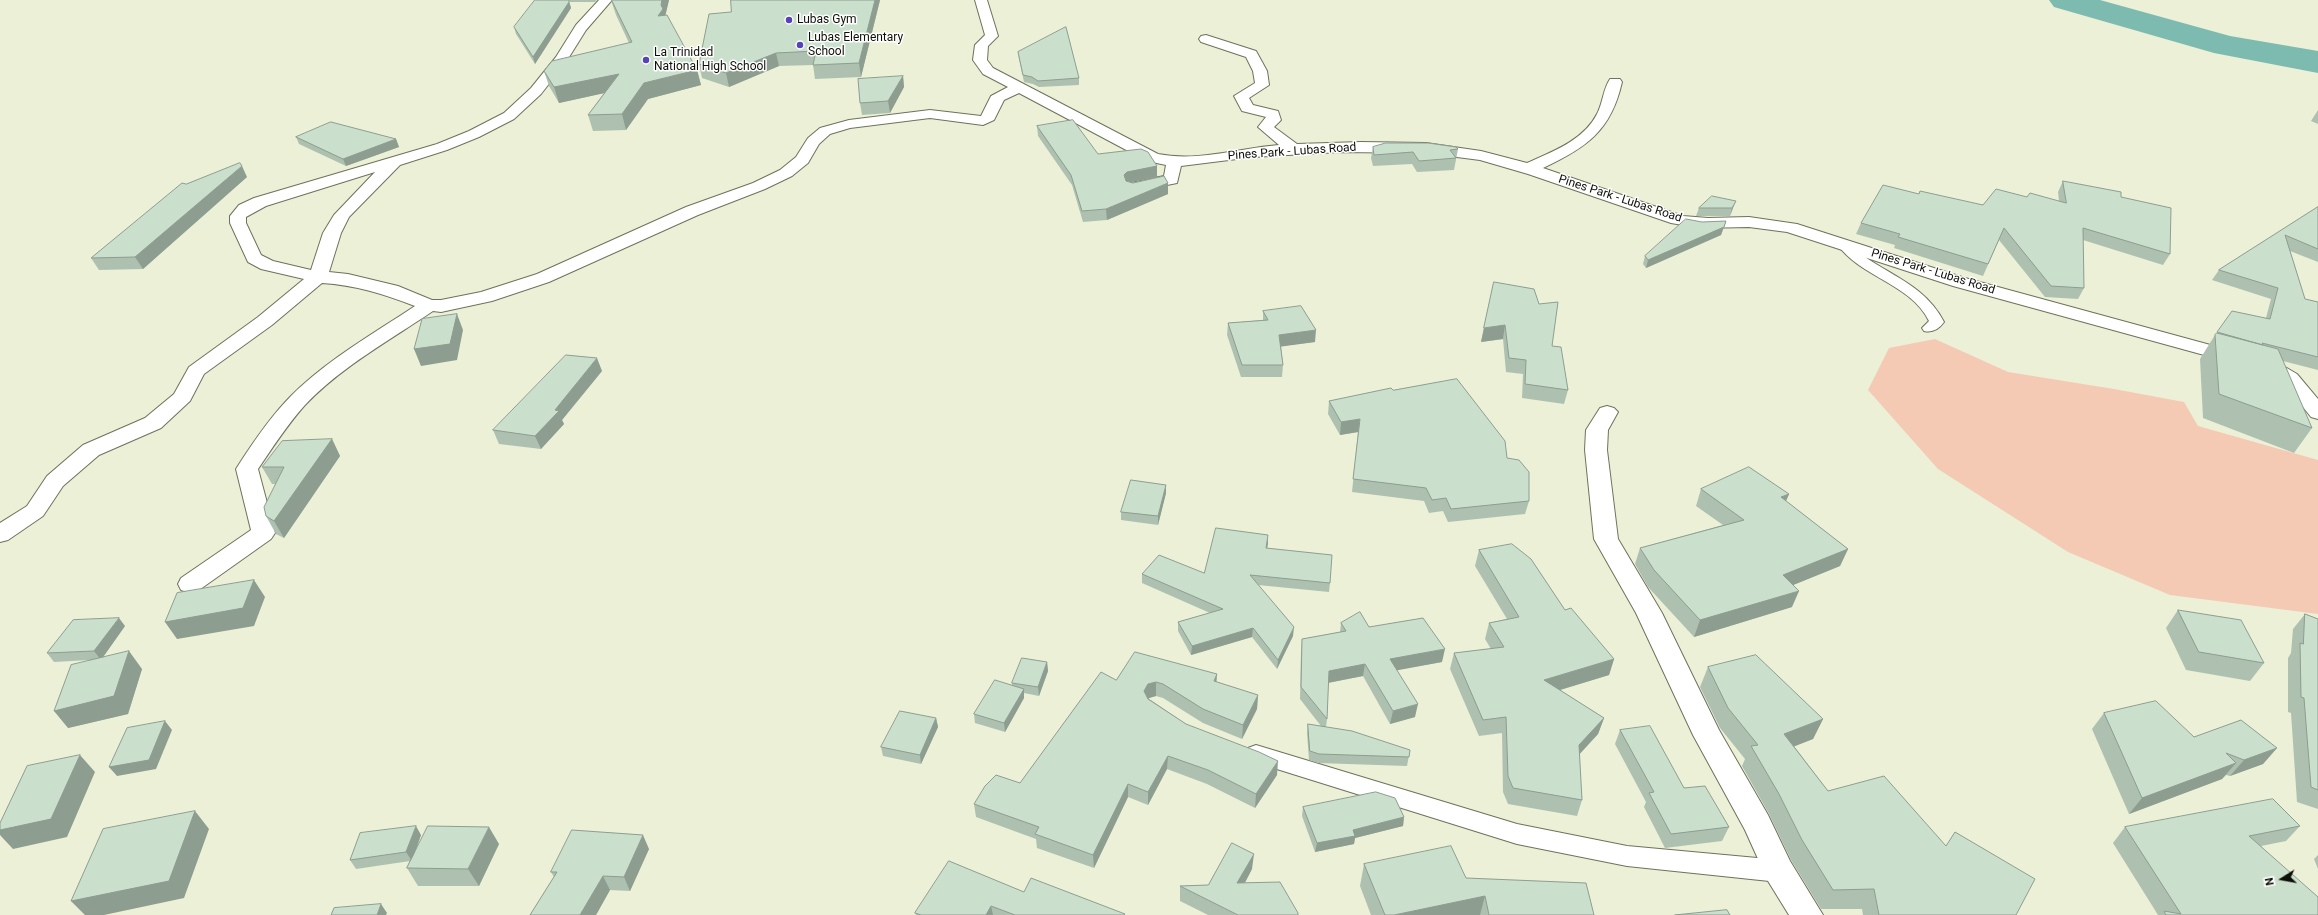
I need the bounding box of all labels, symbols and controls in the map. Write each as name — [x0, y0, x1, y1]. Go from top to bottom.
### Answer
place label: Lubas Gym — [797, 13, 857, 27]
marker: Lubas Gym — [784, 15, 794, 25]
place label: Lubas Elementary School — [808, 31, 903, 59]
marker: Lubas Elementary School — [795, 40, 805, 50]
place label: La Trinidad National High School — [654, 46, 766, 74]
marker: La Trinidad National High School — [641, 55, 651, 65]
street label: Pines Park - Lubas Road — [1227, 140, 1357, 164]
street label: Pines Park - Lubas Road — [1556, 172, 1684, 226]
street label: Pines Park - Lubas Road — [1869, 246, 1997, 298]
north arrow — [2262, 859, 2302, 899]
text: N — [2263, 876, 2277, 886]

